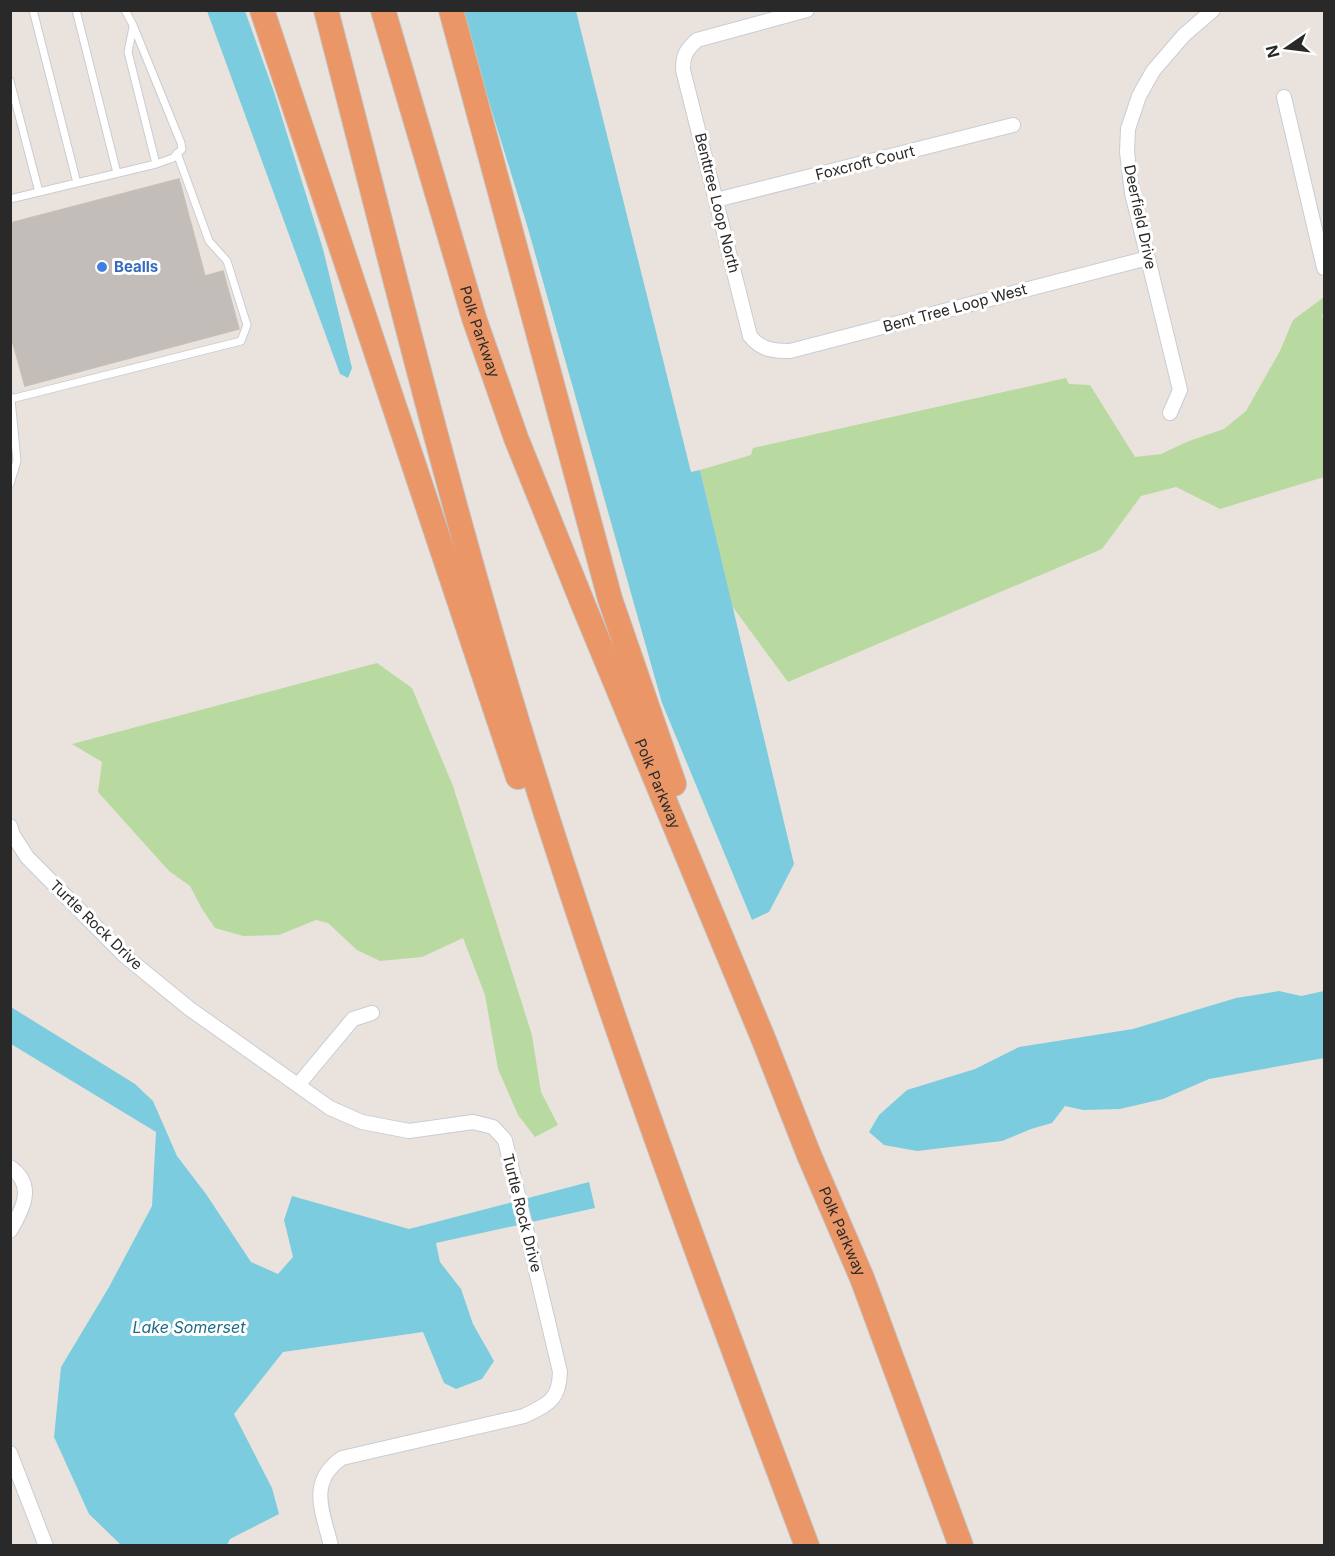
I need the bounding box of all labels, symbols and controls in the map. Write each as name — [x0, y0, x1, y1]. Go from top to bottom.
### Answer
north arrow — [1257, 18, 1317, 78]
text: N — [1261, 43, 1284, 60]
street label: Benttree Loop North — [691, 131, 744, 275]
street label: Foxcroft Court — [813, 141, 917, 184]
street label: Deerfield Drive — [1120, 163, 1161, 271]
place label: Bealls — [114, 257, 158, 276]
marker: Bealls — [95, 260, 109, 274]
street label: Bent Tree Loop West — [881, 279, 1029, 336]
street label: Polk Parkway — [456, 284, 504, 381]
street label: Polk Parkway — [631, 736, 685, 832]
street label: Turtle Rock Drive — [46, 876, 147, 974]
street label: Turtle Rock Drive — [499, 1152, 546, 1274]
street label: Polk Parkway — [815, 1183, 870, 1279]
water label: Lake Somerset — [132, 1317, 246, 1337]

